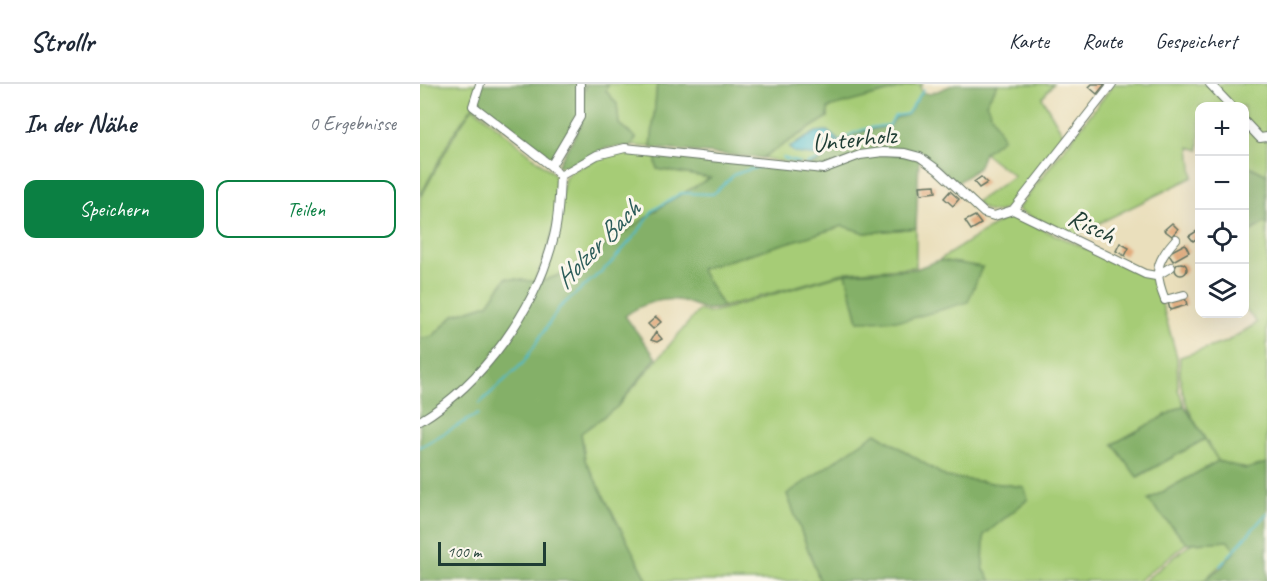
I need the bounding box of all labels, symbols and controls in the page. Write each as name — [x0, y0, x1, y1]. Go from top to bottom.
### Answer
text: Strollr — [30, 24, 94, 59]
text: Karte — [1009, 28, 1049, 54]
text: Route — [1082, 28, 1122, 54]
text: Gespeichert — [1155, 28, 1237, 54]
map controls — [1195, 102, 1249, 318]
button: + — [1195, 102, 1249, 156]
text: In der Nähe — [24, 107, 136, 140]
text: 0 Ergebnisse — [309, 111, 396, 136]
street label: Unterholz — [810, 118, 900, 160]
button: − — [1195, 156, 1249, 210]
button: Speichern — [24, 180, 204, 238]
button: Teilen — [216, 180, 396, 238]
water label: Holzer Bach — [547, 191, 649, 295]
street label: Risch — [1063, 201, 1122, 252]
button: locate — [1195, 210, 1249, 264]
button: layers — [1195, 264, 1249, 318]
scale bar — [438, 539, 546, 566]
text: 100 m — [447, 542, 481, 562]

